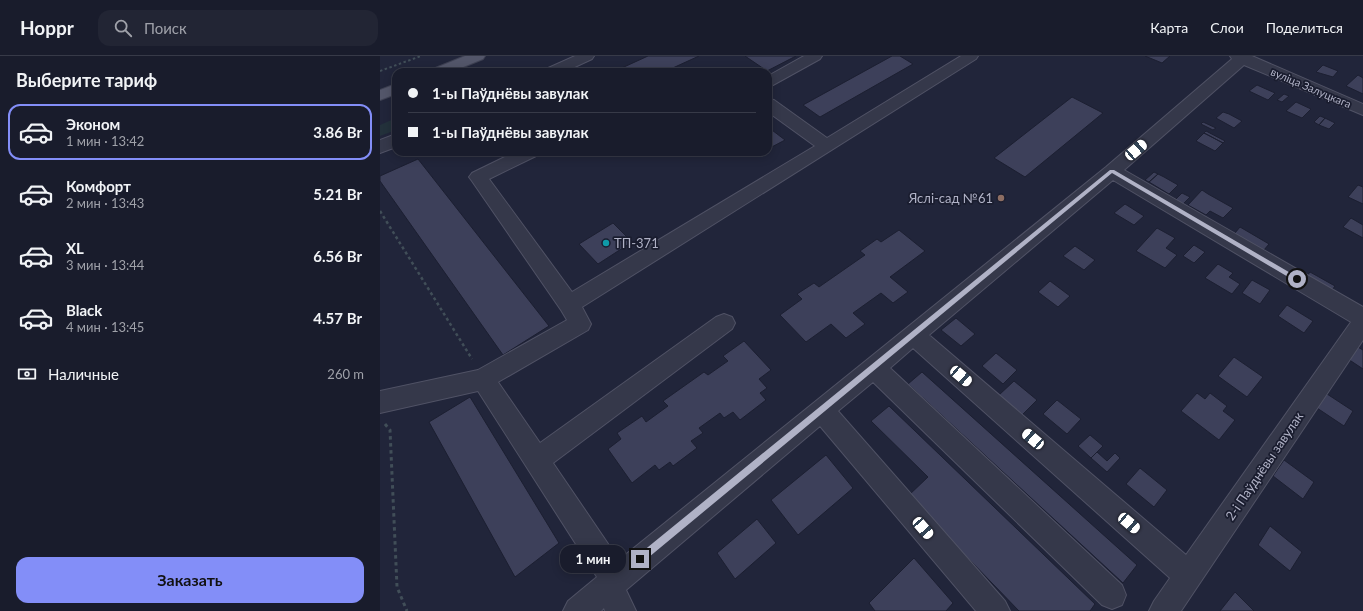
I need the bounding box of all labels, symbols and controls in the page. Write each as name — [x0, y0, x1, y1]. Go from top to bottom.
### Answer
search box — [98, 10, 378, 46]
text: Hoppr — [20, 16, 74, 39]
icon: search — [112, 17, 134, 39]
text: Поиск — [144, 19, 187, 37]
text: Карта — [1150, 19, 1188, 36]
text: Слои — [1210, 19, 1244, 36]
text: Поделиться — [1266, 19, 1343, 36]
street label: вуліца Залуцкага — [1269, 65, 1353, 110]
text: Выберите тариф — [16, 69, 157, 91]
text: 1-ы Паўднёвы завулак — [432, 84, 589, 102]
icon: car — [18, 114, 54, 150]
text: Эконом — [66, 115, 120, 133]
text: 3.86 Br — [313, 123, 362, 141]
text: 1-ы Паўднёвы завулак — [432, 123, 589, 141]
text: 1 мин · 13:42 — [66, 133, 144, 149]
car — [1123, 138, 1149, 162]
icon: car — [18, 176, 54, 212]
text: Комфорт — [66, 177, 131, 195]
text: 5.21 Br — [313, 185, 362, 203]
place label: Яслі-сад №61 — [908, 190, 993, 206]
marker: Яслі-сад №61 — [996, 193, 1006, 203]
text: 2 мин · 13:43 — [66, 195, 144, 211]
place label: ТП-371 — [614, 235, 659, 251]
icon: car — [18, 238, 54, 274]
marker: ТП-371 — [601, 238, 611, 248]
text: XL — [66, 239, 84, 257]
text: 6.56 Br — [313, 247, 362, 265]
text: 3 мин · 13:44 — [66, 257, 144, 273]
route start — [1288, 270, 1306, 288]
icon: car — [18, 300, 54, 336]
text: Black — [66, 301, 102, 319]
text: 4.57 Br — [313, 309, 362, 327]
text: 4 мин · 13:45 — [66, 319, 144, 335]
icon: cash — [16, 363, 38, 385]
car — [948, 364, 974, 388]
text: Наличные — [48, 365, 119, 383]
text: 260 m — [327, 366, 364, 382]
street label: 2-і Паўднёвы завулак — [1222, 408, 1306, 523]
car — [1020, 427, 1046, 451]
car — [1116, 511, 1142, 535]
car — [911, 515, 935, 541]
callout: 1 мин — [560, 545, 626, 573]
route end — [631, 550, 649, 568]
text: 1 мин — [576, 551, 611, 567]
button: Заказать — [16, 557, 364, 603]

